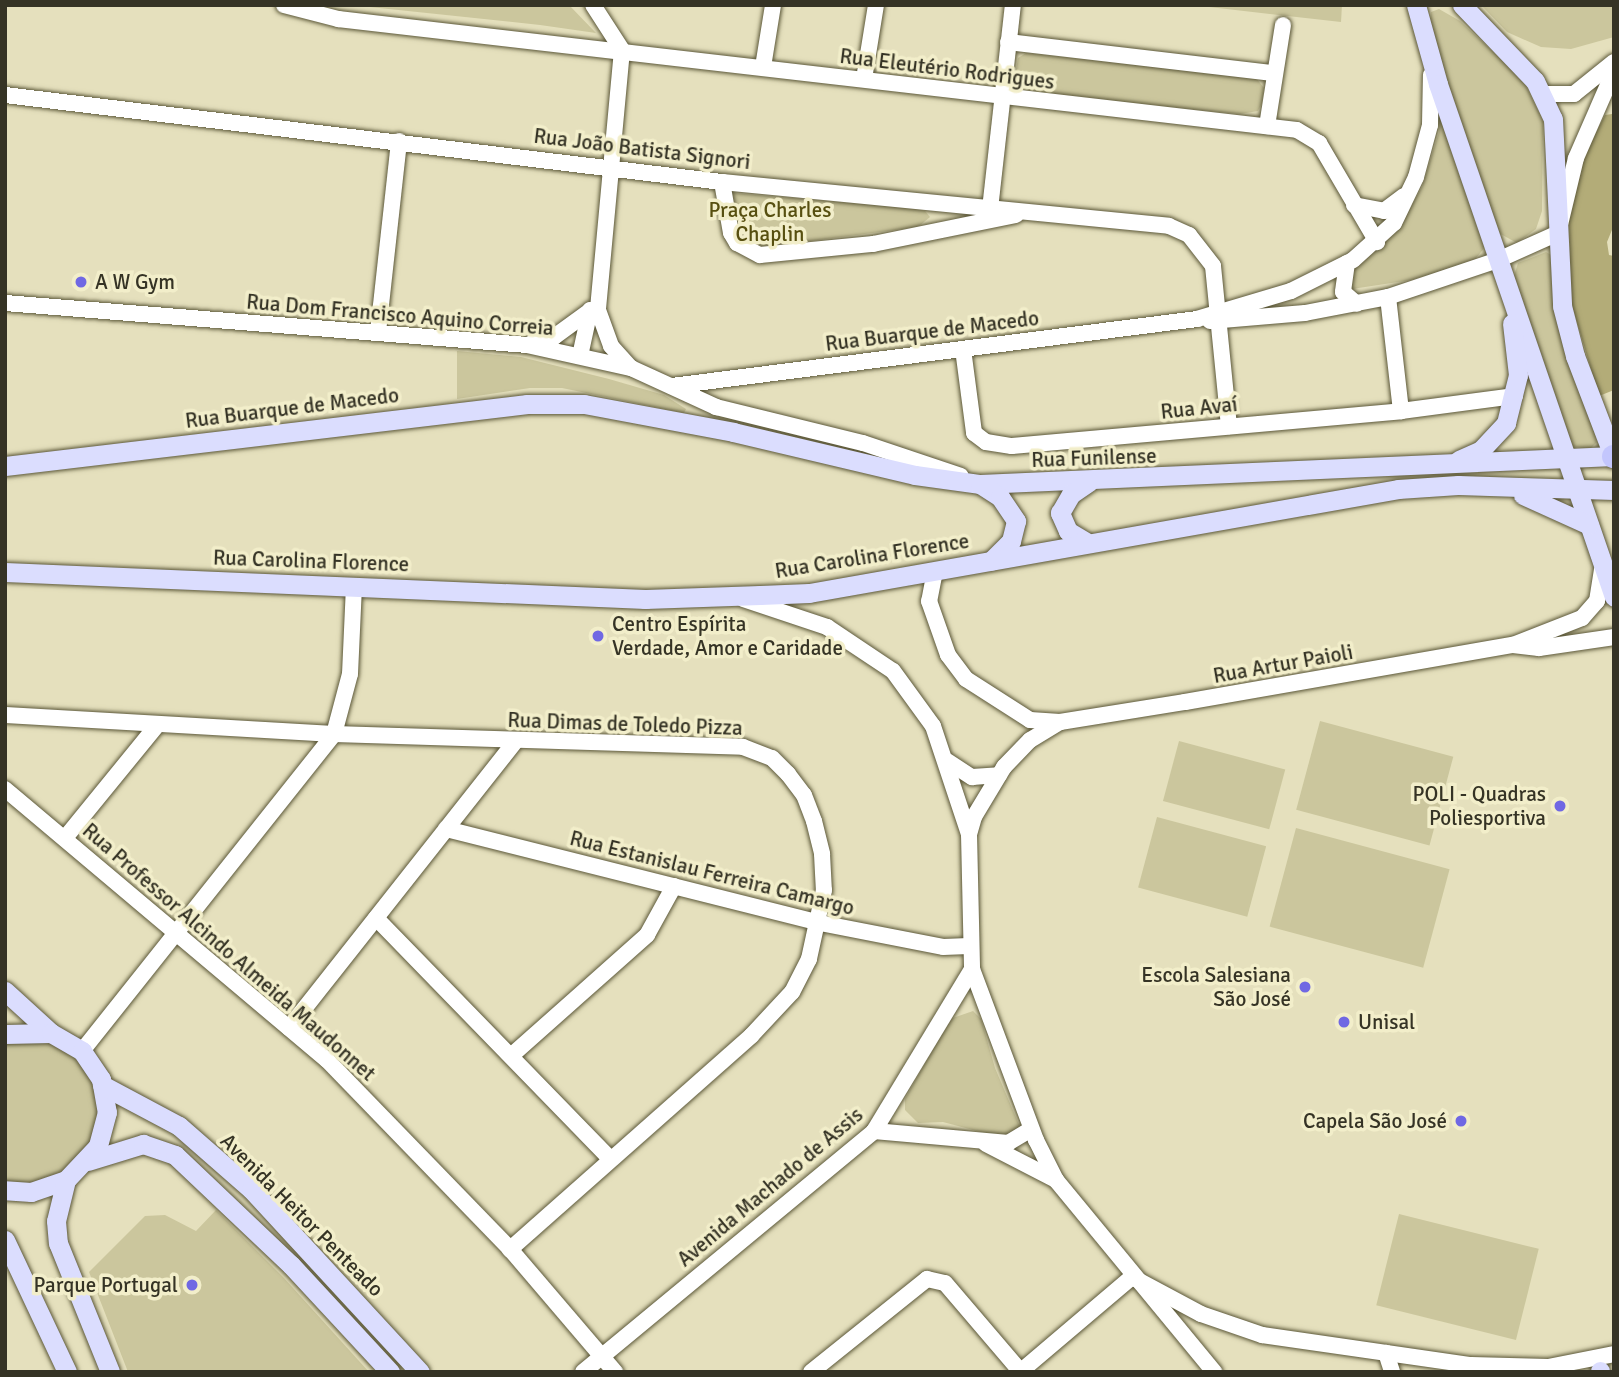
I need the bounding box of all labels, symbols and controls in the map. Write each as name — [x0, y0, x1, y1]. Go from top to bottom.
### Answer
street label: Rua Eleutério Rodrigues — [838, 43, 1056, 95]
street label: Rua João Batista Signori — [532, 123, 752, 175]
park label: Praça Charles Chaplin — [708, 197, 832, 247]
place label: A W Gym — [95, 269, 175, 295]
marker: A W Gym — [73, 274, 89, 290]
street label: Rua Dom Francisco Aquino Correia — [245, 289, 555, 341]
street label: Rua Buarque de Macedo — [824, 305, 1040, 357]
street label: Rua Buarque de Macedo — [184, 382, 400, 434]
street label: Rua Avaí — [1159, 391, 1239, 425]
street label: Rua Funilense — [1031, 443, 1157, 473]
street label: Rua Carolina Florence — [773, 528, 971, 584]
street label: Rua Carolina Florence — [213, 545, 409, 577]
place label: Centro Espírita Verdade, Amor e Caridade — [612, 611, 843, 661]
marker: Centro Espírita Verdade, Amor e Caridade — [590, 628, 606, 644]
street label: Rua Artur Paioli — [1211, 639, 1355, 689]
street label: Rua Dimas de Toledo Pizza — [507, 707, 743, 741]
place label: POLI - Quadras Poliesportiva — [1412, 781, 1546, 831]
marker: POLI - Quadras Poliesportiva — [1552, 798, 1568, 814]
street label: Rua Professor Alcindo Almeida Maudonnet — [77, 818, 381, 1086]
street label: Rua Estanislau Ferreira Camargo — [567, 825, 857, 921]
place label: Escola Salesiana São José — [1141, 962, 1291, 1012]
marker: Escola Salesiana São José — [1297, 979, 1313, 995]
place label: Unisal — [1358, 1009, 1415, 1035]
marker: Unisal — [1336, 1014, 1352, 1030]
street label: Avenida Machado de Assis — [672, 1102, 868, 1272]
place label: Capela São José — [1303, 1108, 1447, 1134]
marker: Capela São José — [1453, 1113, 1469, 1129]
street label: Avenida Heitor Penteado — [215, 1128, 389, 1302]
place label: Parque Portugal — [34, 1272, 178, 1298]
marker: Parque Portugal — [184, 1277, 200, 1293]

